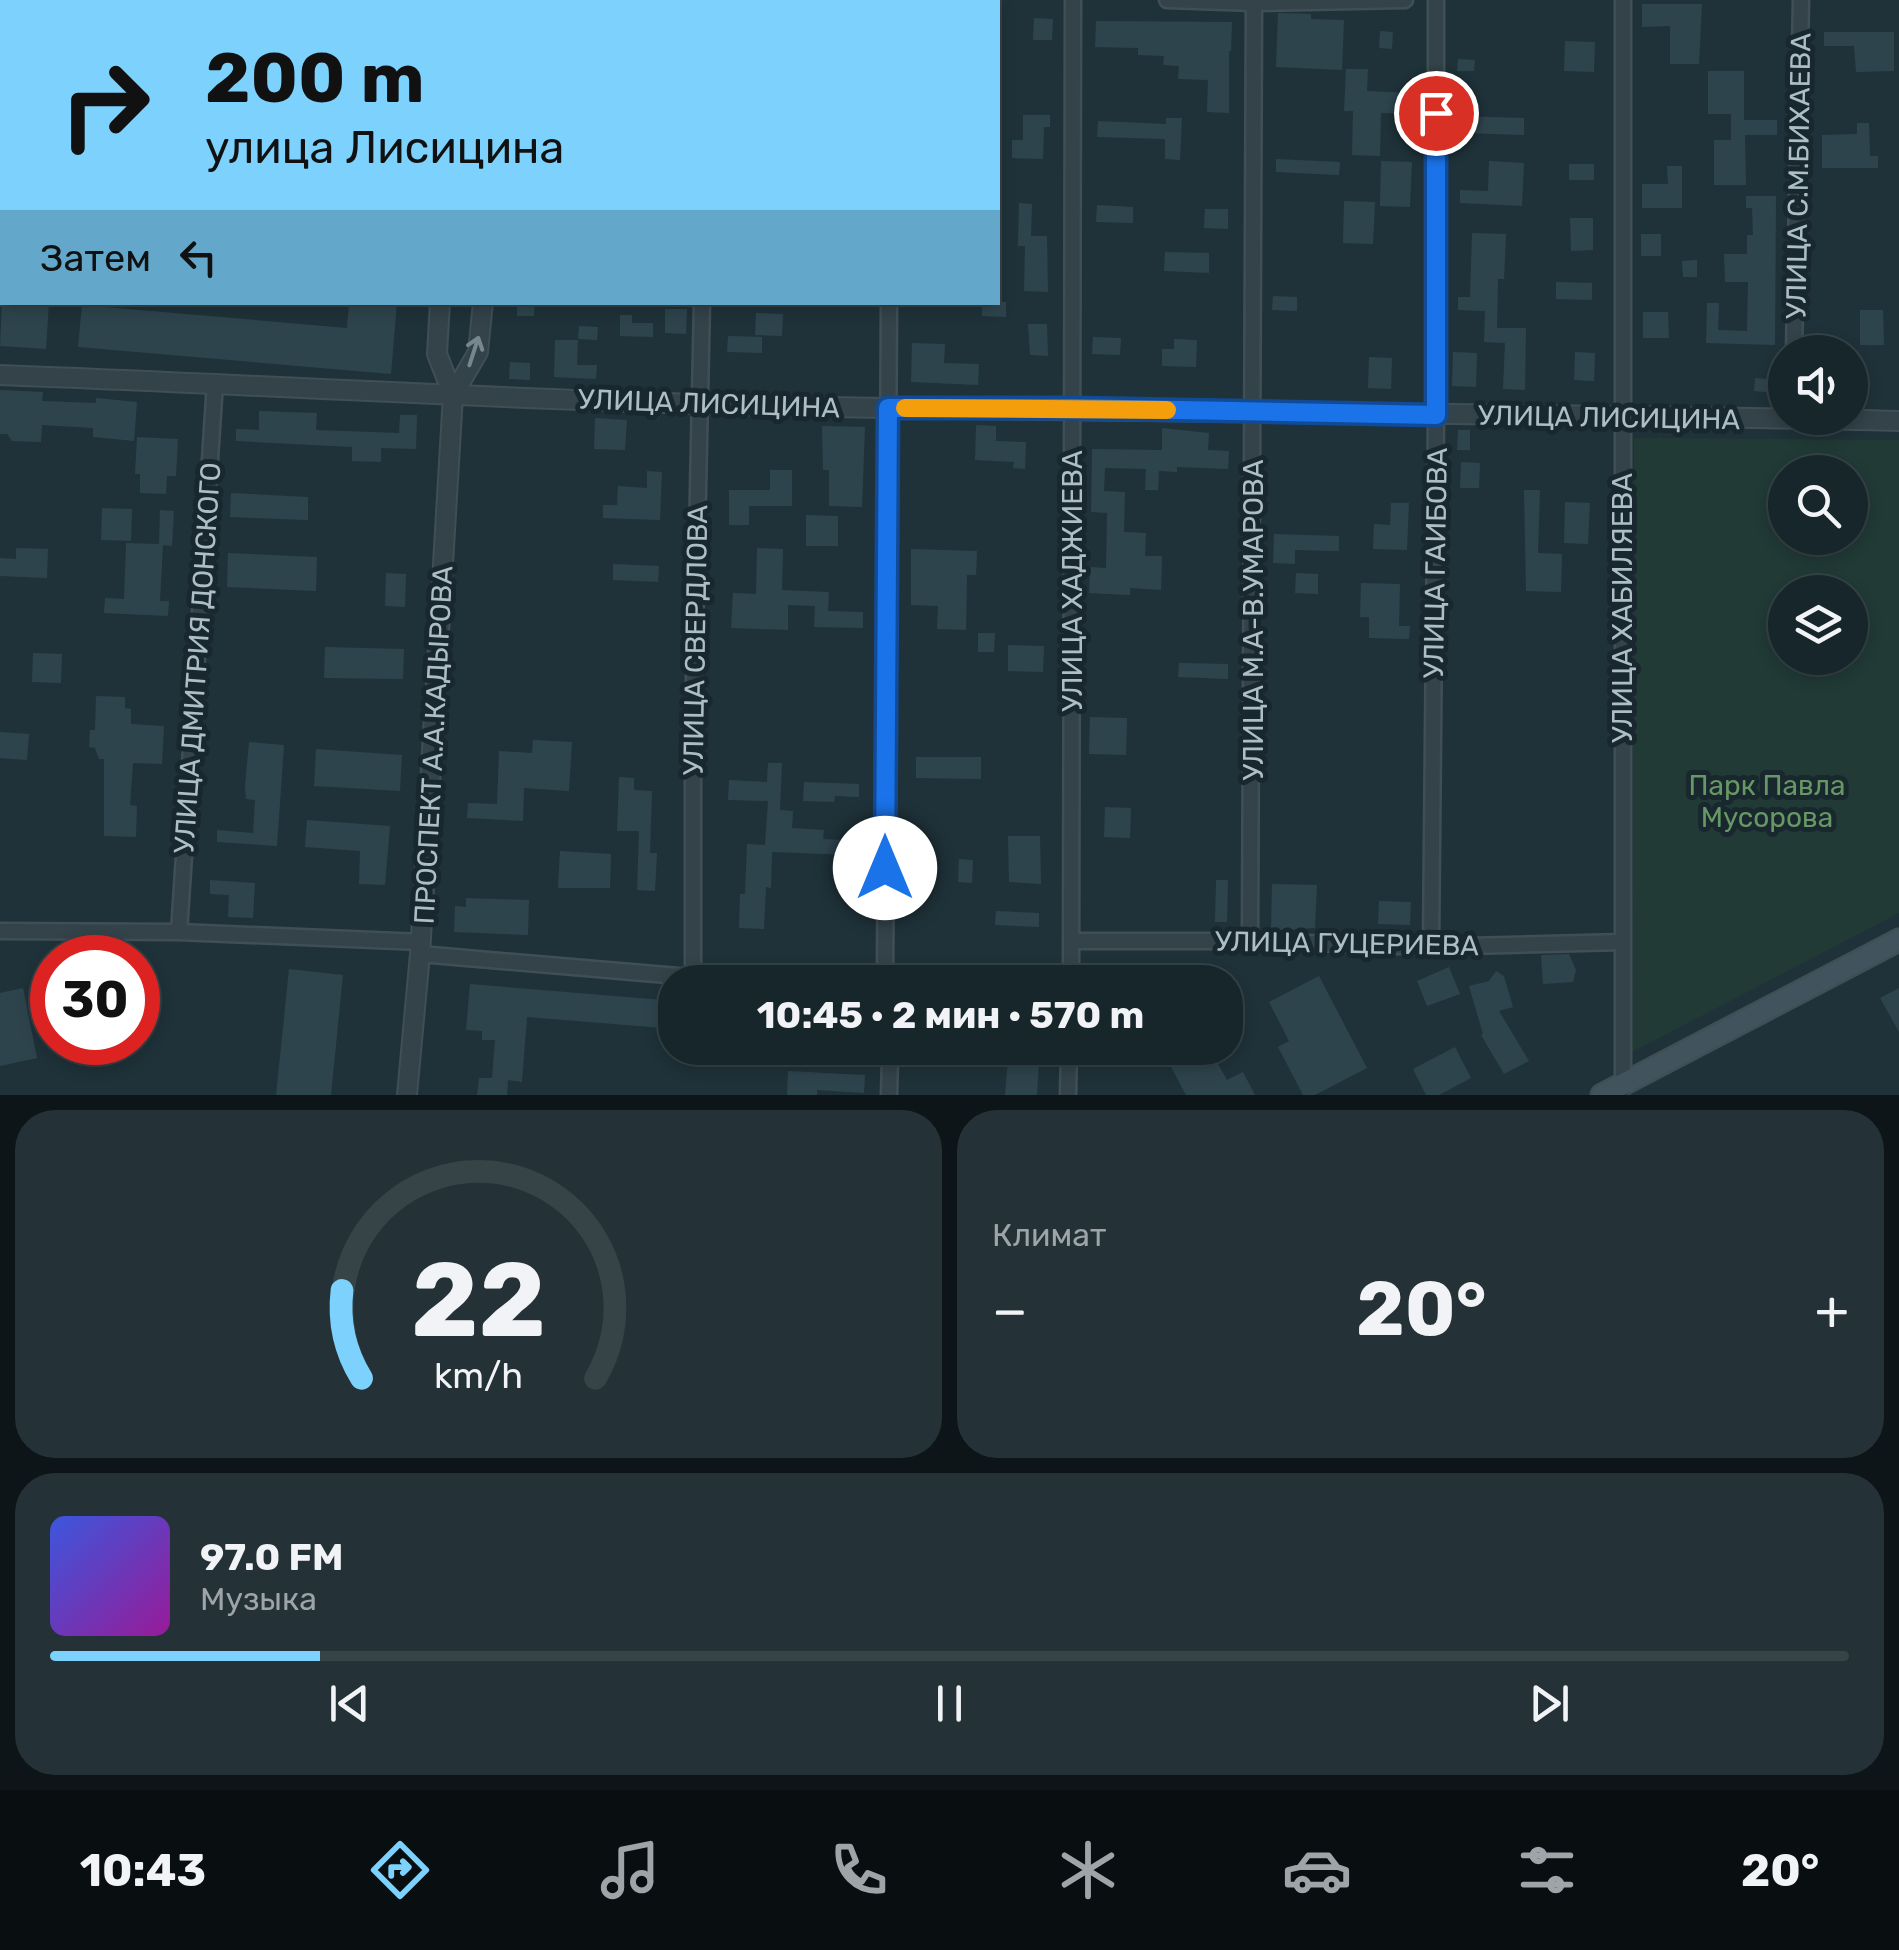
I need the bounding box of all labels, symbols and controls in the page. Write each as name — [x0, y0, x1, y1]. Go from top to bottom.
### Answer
street label: УЛИЦА С.М.БИХАЕВА — [1780, 32, 1817, 319]
text: 200 m — [205, 37, 425, 120]
icon: right — [40, 40, 170, 170]
pin — [1394, 71, 1479, 156]
icon: arrive — [1409, 86, 1464, 141]
text: улица Лисицина — [205, 121, 564, 174]
icon: left — [171, 230, 226, 285]
text: Затем — [40, 235, 151, 281]
map controls — [1768, 335, 1868, 675]
button: sound — [1768, 335, 1868, 435]
one-way arrow — [467, 336, 485, 367]
street label: УЛИЦА ЛИСИЦИНА — [577, 382, 841, 425]
street label: УЛИЦА ЛИСИЦИНА — [1478, 399, 1741, 436]
street label: УЛИЦА ГАИБОВА — [1417, 447, 1454, 679]
street label: УЛИЦА ХАДЖИЕВА — [1056, 450, 1089, 712]
button: search — [1768, 455, 1868, 555]
street label: УЛИЦА М.А-В.УМАРОВА — [1237, 459, 1270, 780]
street label: УЛИЦА ДМИТРИЯ ДОНСКОГО — [167, 461, 228, 855]
street label: УЛИЦА ХАБИЛЯЕВА — [1606, 473, 1639, 743]
street label: УЛИЦА СВЕРДЛОВА — [677, 504, 714, 776]
street label: ПРОСПЕКТ А.А.КАДЫРОВА — [408, 565, 459, 925]
button: layers — [1768, 575, 1868, 675]
park label: Парк Павла Мусорова — [1689, 769, 1845, 834]
position arrow — [833, 816, 937, 920]
street label: УЛИЦА ГУЦЕРИЕВА — [1215, 925, 1480, 962]
speed limit sign: 30 — [30, 935, 160, 1065]
text: 10:45 · 2 мин · 570 m — [757, 992, 1144, 1038]
text: Климат — [992, 1216, 1106, 1254]
text: 22 — [411, 1239, 546, 1362]
text: 20° — [1356, 1265, 1487, 1354]
text: − — [992, 1278, 1028, 1343]
text: + — [1815, 1278, 1849, 1343]
text: km/h — [434, 1355, 523, 1397]
text: 97.0 FM — [200, 1534, 343, 1580]
text: Музыка — [200, 1580, 317, 1618]
icon: previous — [322, 1676, 377, 1731]
icon: pause — [922, 1676, 977, 1731]
icon: next — [1522, 1676, 1577, 1731]
icon: directions — [365, 1835, 435, 1905]
icon: music — [595, 1835, 665, 1905]
icon: phone — [824, 1835, 894, 1905]
icon: climate — [1053, 1835, 1123, 1905]
icon: car — [1282, 1835, 1352, 1905]
icon: filters — [1512, 1835, 1582, 1905]
text: 10:43 — [80, 1844, 206, 1897]
text: 20° — [1741, 1844, 1819, 1897]

